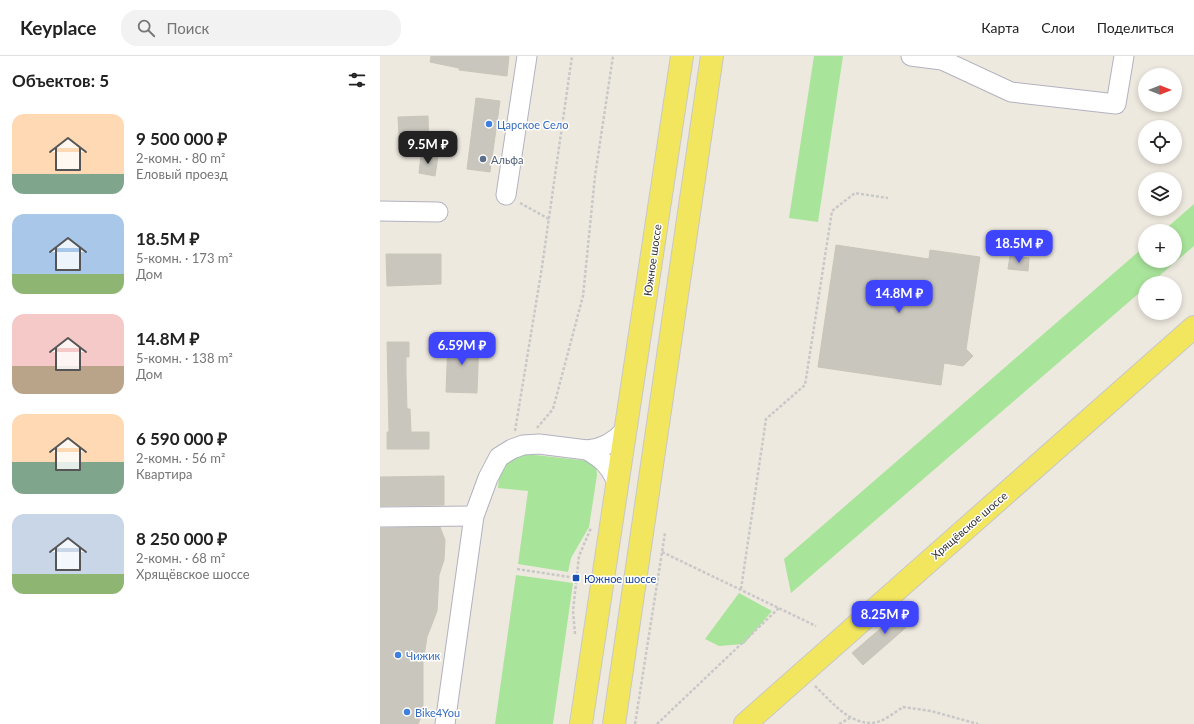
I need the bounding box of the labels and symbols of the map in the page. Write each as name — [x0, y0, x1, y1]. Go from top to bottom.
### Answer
north arrow — [1138, 68, 1182, 112]
place label: Царское Село — [497, 118, 568, 131]
marker: Царское Село — [484, 119, 494, 129]
pin: 9.5M ₽ — [395, 131, 461, 165]
place label: Альфа — [491, 153, 523, 166]
marker: Альфа — [478, 154, 488, 164]
street label: Южное шоссе — [641, 223, 664, 297]
pin: 18.5M ₽ — [982, 230, 1056, 264]
pin: 14.8M ₽ — [862, 280, 936, 314]
pin: 6.59M ₽ — [425, 332, 499, 366]
street label: Хрящёвское шоссе — [928, 488, 1010, 561]
place label: Южное шоссе — [584, 572, 657, 585]
marker: Южное шоссе — [571, 573, 581, 583]
pin: 8.25M ₽ — [848, 601, 922, 635]
place label: Чижик — [406, 649, 441, 662]
marker: Чижик — [393, 650, 403, 660]
place label: Bike4You — [415, 706, 460, 719]
marker: Bike4You — [402, 707, 412, 717]

